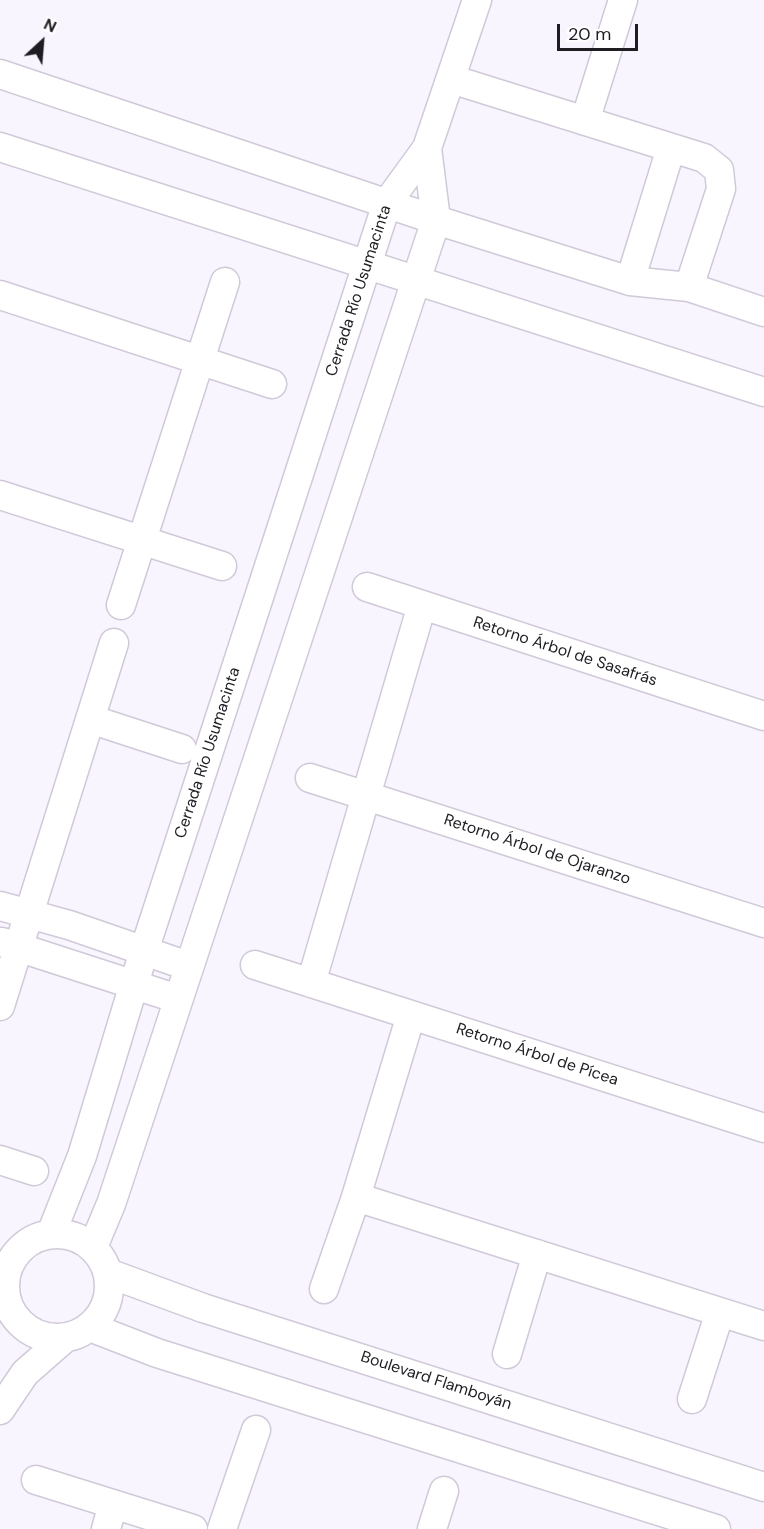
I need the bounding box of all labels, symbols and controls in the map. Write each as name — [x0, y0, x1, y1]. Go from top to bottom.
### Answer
north arrow — [12, 12, 72, 72]
scale bar — [560, 12, 641, 50]
text: N — [40, 13, 60, 37]
text: 20 m — [568, 22, 611, 46]
street label: Cerrada Río Usumacinta — [322, 203, 396, 379]
street label: Retorno Árbol de Sasafrás — [471, 613, 659, 691]
street label: Cerrada Río Usumacinta — [171, 665, 245, 841]
street label: Retorno Árbol de Ojaranzo — [441, 811, 633, 889]
street label: Retorno Árbol de Pícea — [454, 1020, 620, 1090]
street label: Boulevard Flamboyán — [358, 1348, 514, 1414]

